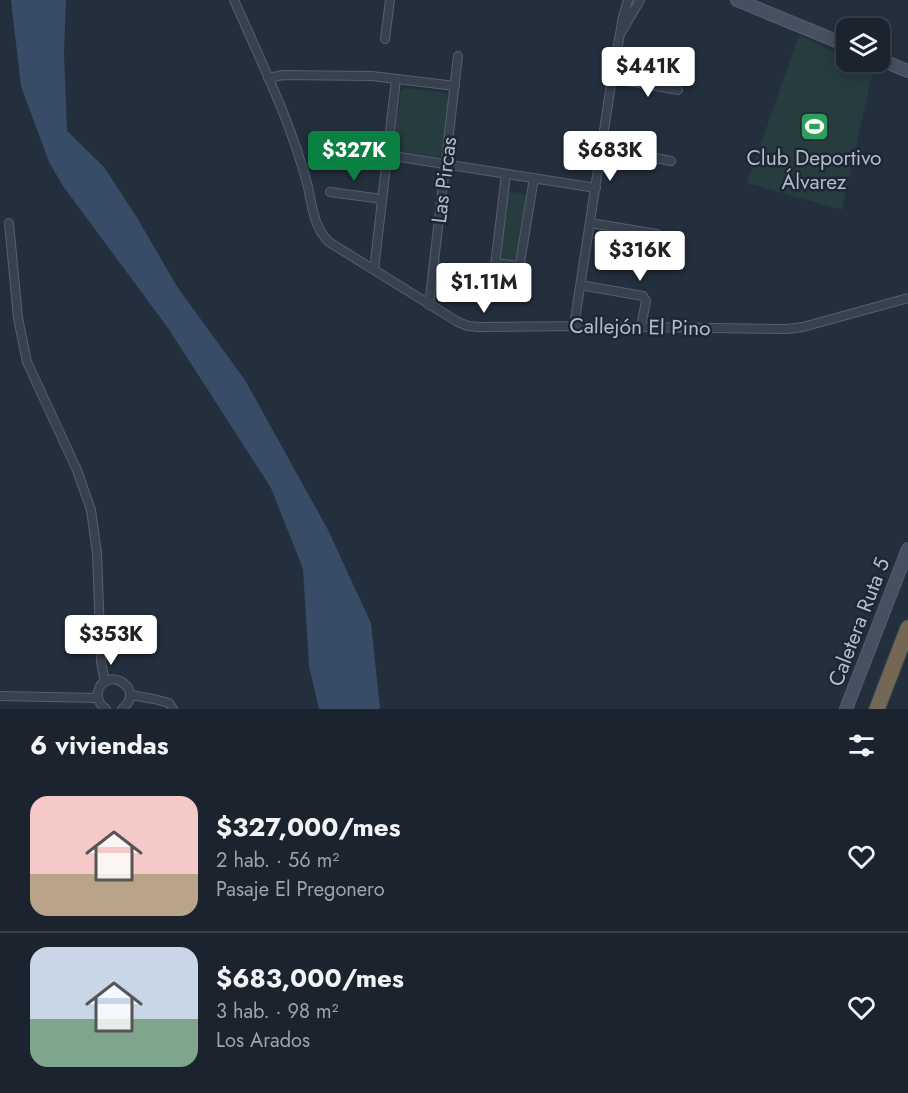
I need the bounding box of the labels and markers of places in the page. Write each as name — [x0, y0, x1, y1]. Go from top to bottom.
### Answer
pin: $441K — [606, 47, 690, 98]
sports icon: Club Deportivo Álvarez — [798, 111, 830, 143]
pin: $327K — [312, 131, 396, 182]
pin: $683K — [568, 131, 652, 182]
place label: Club Deportivo Álvarez — [746, 143, 882, 197]
pin: $316K — [598, 231, 682, 282]
pin: $1.11M — [435, 263, 533, 314]
pin: $353K — [69, 615, 153, 666]

